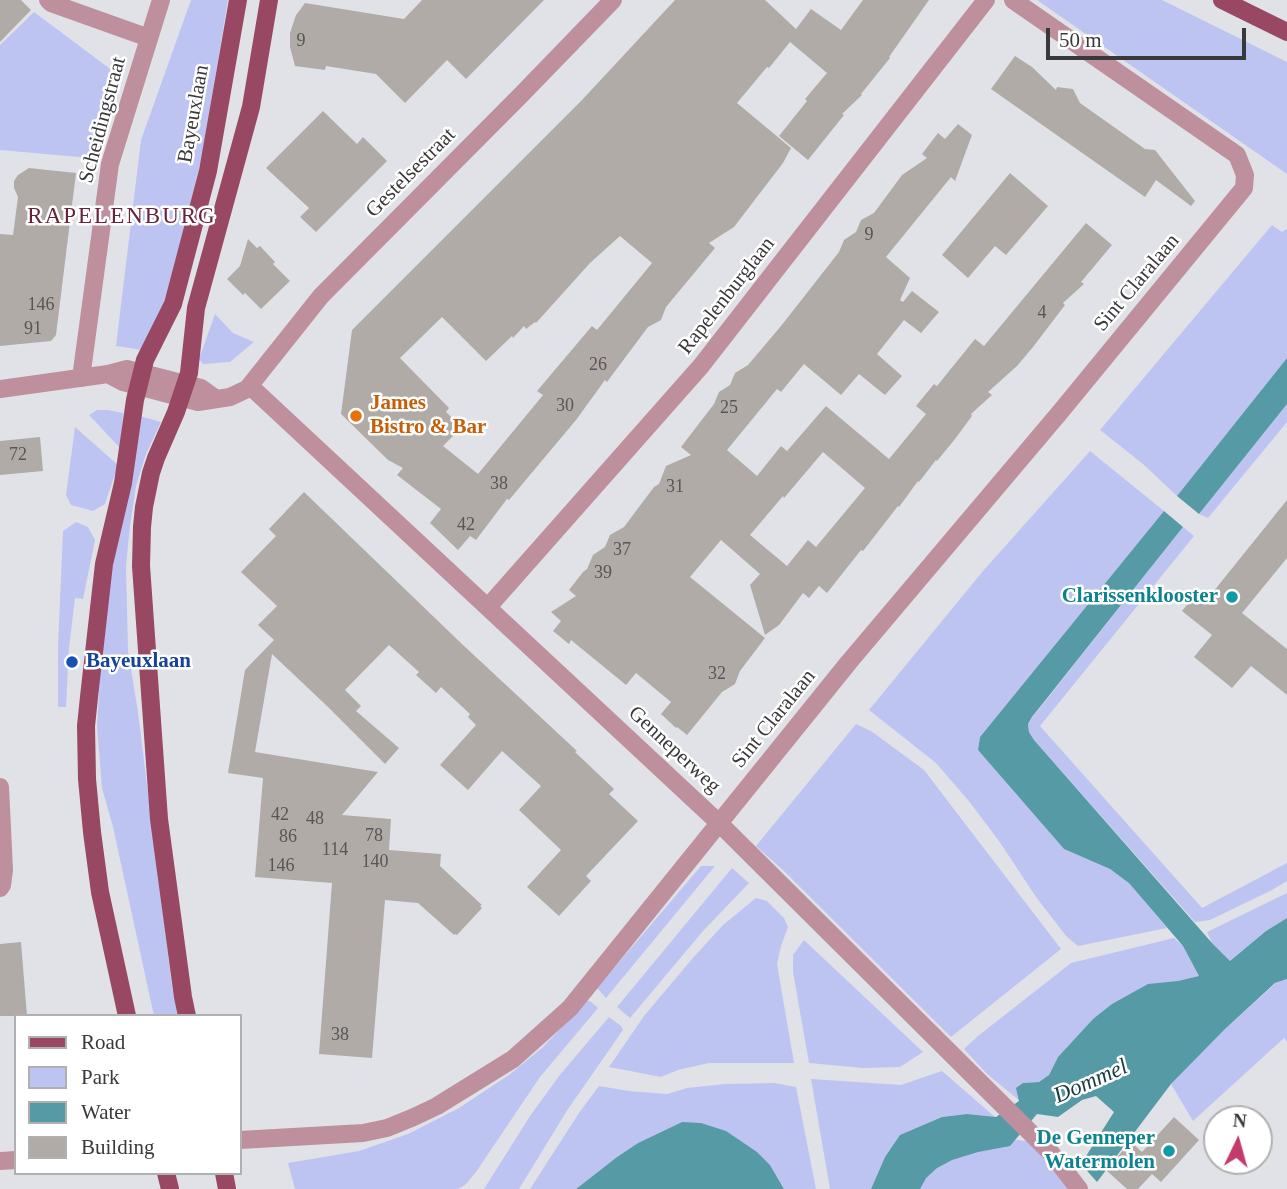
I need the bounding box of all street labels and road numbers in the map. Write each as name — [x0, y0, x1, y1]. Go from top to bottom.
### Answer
street label: Scheidingstraat — [74, 54, 132, 186]
street label: Bayeuxlaan — [173, 63, 215, 165]
street label: Gestelsestraat — [361, 123, 461, 223]
street label: Sint Claralaan — [1089, 229, 1185, 337]
street label: Rapelenburglaan — [673, 232, 781, 360]
street label: Sint Claralaan — [727, 665, 821, 773]
street label: Genneperweg — [623, 701, 725, 799]

